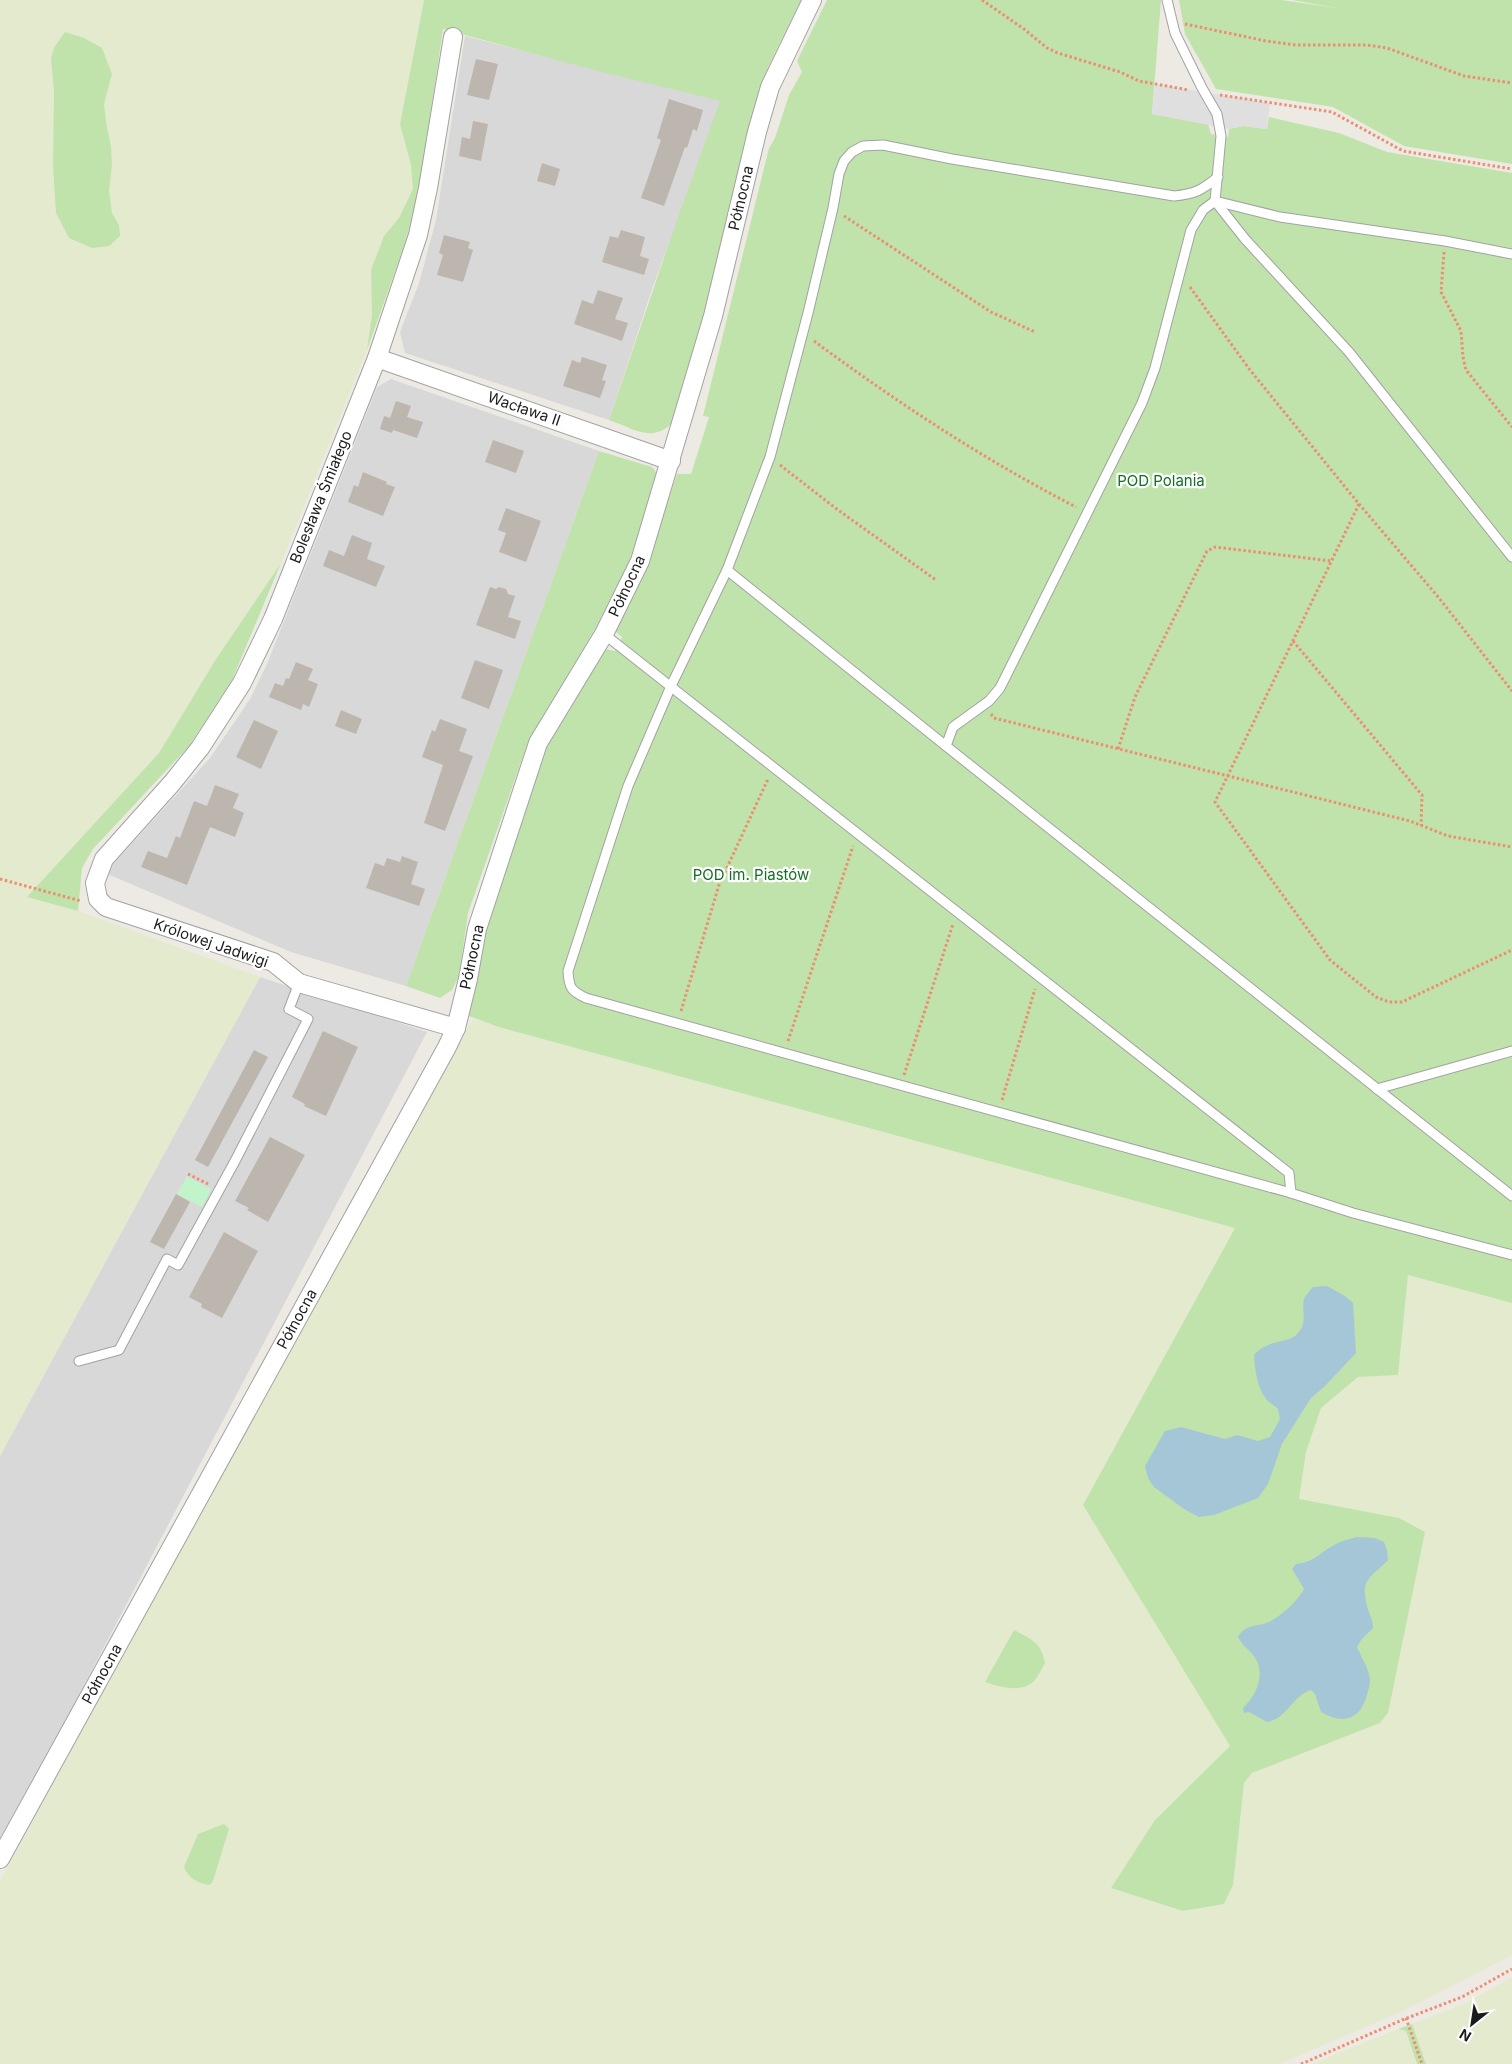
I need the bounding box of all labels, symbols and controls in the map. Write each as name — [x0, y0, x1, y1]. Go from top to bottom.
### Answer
street label: Północna — [724, 164, 757, 232]
street label: Wacława II — [485, 387, 563, 430]
street label: Bolesława Śmiałego — [285, 428, 356, 566]
park label: POD Polania — [1117, 471, 1205, 490]
street label: Północna — [604, 552, 649, 620]
park label: POD im. Piastów — [693, 865, 809, 884]
street label: Królowej Jadwigi — [151, 914, 271, 971]
street label: Północna — [455, 923, 488, 991]
street label: Północna — [272, 1285, 321, 1352]
street label: Północna — [77, 1640, 126, 1707]
north arrow — [1447, 1999, 1497, 2049]
text: N — [1456, 2026, 1474, 2046]

